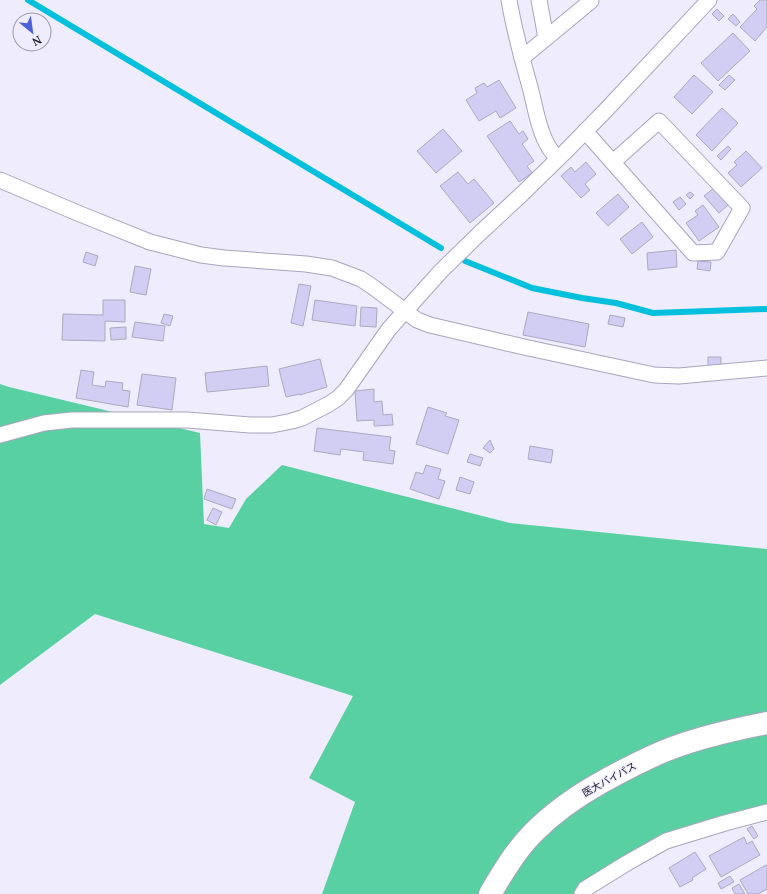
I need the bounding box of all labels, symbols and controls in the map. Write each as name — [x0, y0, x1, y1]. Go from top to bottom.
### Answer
north arrow — [12, 12, 52, 52]
text: N — [29, 33, 45, 50]
street label: 医大バイパス — [579, 758, 639, 800]

